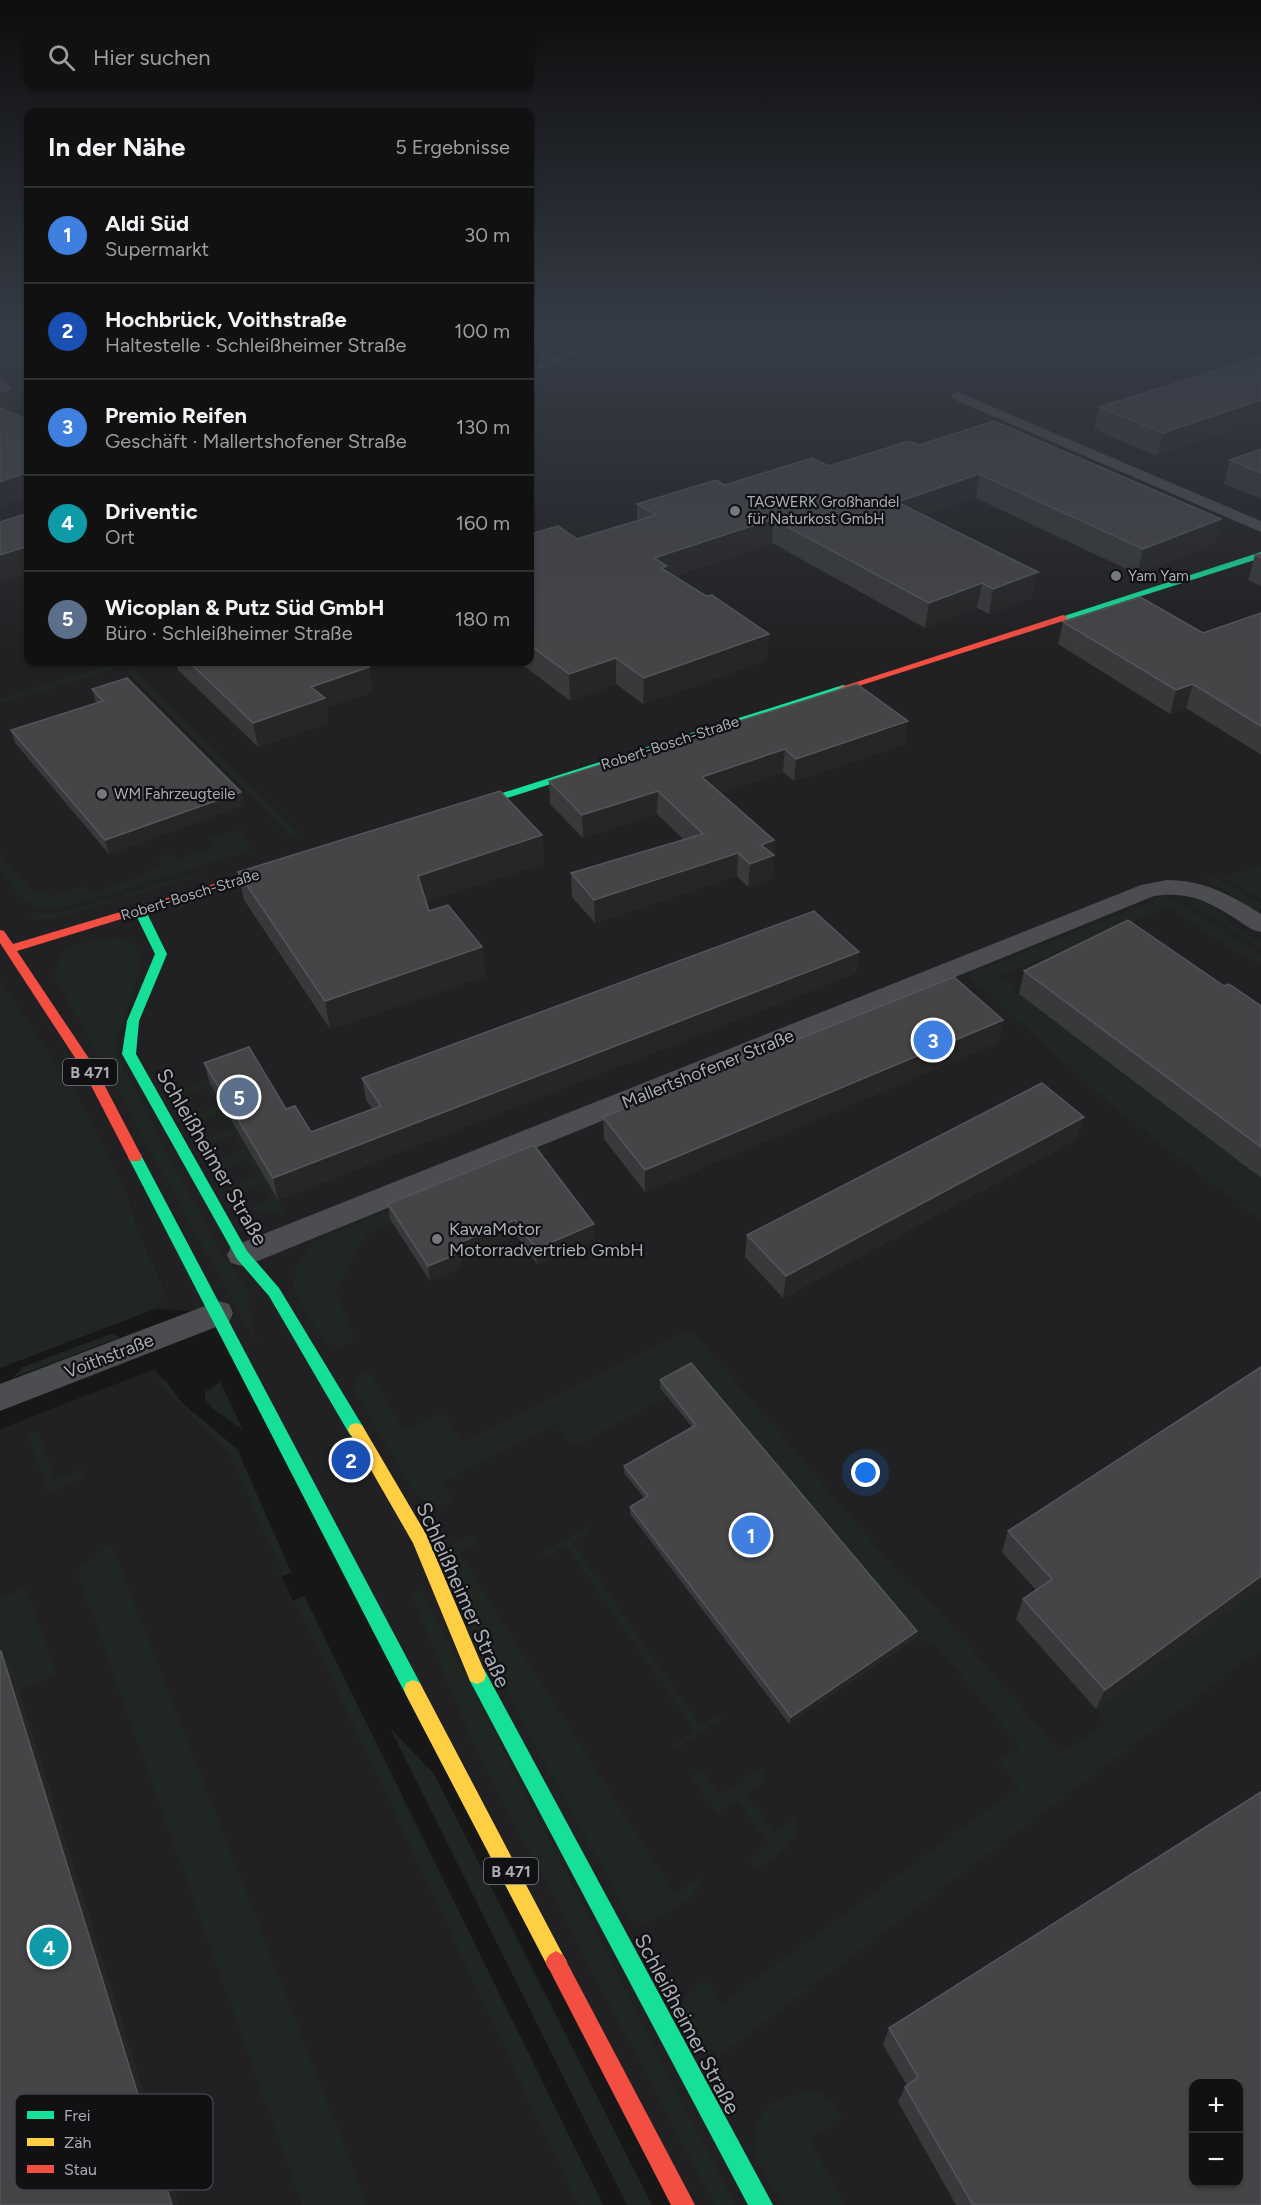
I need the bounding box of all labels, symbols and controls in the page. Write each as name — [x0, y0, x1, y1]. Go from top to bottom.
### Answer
search box — [24, 24, 534, 90]
icon: search — [45, 41, 78, 74]
text: Hier suchen — [93, 44, 211, 71]
text: In der Nähe — [48, 131, 185, 163]
text: 5 Ergebnisse — [395, 135, 510, 159]
text: Aldi Süd — [105, 210, 189, 237]
text: 1 — [63, 223, 72, 247]
text: 30 m — [464, 223, 510, 247]
text: Supermarkt — [105, 237, 209, 261]
text: Hochbrück, Voithstraße — [105, 306, 347, 333]
text: 2 — [62, 319, 73, 343]
text: 100 m — [454, 319, 510, 343]
text: Haltestelle · Schleißheimer Straße — [105, 333, 406, 357]
text: Premio Reifen — [105, 402, 247, 429]
text: 3 — [62, 415, 73, 439]
text: 130 m — [456, 415, 510, 439]
text: Geschäft · Mallertshofener Straße — [105, 429, 407, 453]
place label: TAGWERK Großhandel für Naturkost GmbH — [747, 493, 899, 528]
text: Driventic — [105, 498, 198, 525]
marker: TAGWERK Großhandel für Naturkost GmbH — [728, 504, 742, 518]
text: 4 — [61, 511, 74, 535]
text: 160 m — [456, 511, 510, 535]
text: Ort — [105, 525, 135, 549]
place label: Yam Yam — [1128, 567, 1189, 585]
marker: Yam Yam — [1109, 569, 1123, 583]
text: Wicoplan & Putz Süd GmbH — [105, 594, 384, 621]
text: 5 — [62, 607, 73, 631]
text: 180 m — [455, 607, 510, 631]
text: Büro · Schleißheimer Straße — [105, 621, 353, 645]
street label: Robert-Bosch-Straße — [599, 712, 741, 774]
place label: WM Fahrzeugteile — [114, 785, 235, 803]
marker: WM Fahrzeugteile — [95, 787, 109, 801]
street label: Robert-Bosch-Straße — [119, 865, 261, 925]
pin: 3 — [914, 1018, 952, 1062]
street label: Mallertshofener Straße — [619, 1024, 798, 1114]
road number: B 471 — [63, 1059, 117, 1085]
street label: Schleißheimer Straße — [152, 1064, 273, 1250]
pin: 5 — [220, 1074, 258, 1120]
place label: KawaMotor Motorradvertrieb GmbH — [449, 1218, 644, 1261]
marker: KawaMotor Motorradvertrieb GmbH — [430, 1232, 444, 1246]
street label: Voithstraße — [61, 1329, 157, 1383]
pin: 2 — [332, 1438, 370, 1482]
your location — [851, 1458, 880, 1487]
street label: Schleißheimer Straße — [411, 1498, 516, 1691]
pin: 1 — [732, 1512, 771, 1558]
road number: B 471 — [484, 1858, 538, 1884]
pin: 4 — [29, 1924, 68, 1970]
street label: Schleißheimer Straße — [629, 1929, 746, 2118]
map controls — [1189, 2079, 1243, 2187]
button: + — [1189, 2079, 1243, 2133]
legend — [15, 2094, 213, 2190]
text: Frei — [64, 2106, 90, 2125]
text: Zäh — [64, 2133, 91, 2152]
button: − — [1189, 2133, 1243, 2187]
text: Stau — [64, 2160, 97, 2179]

